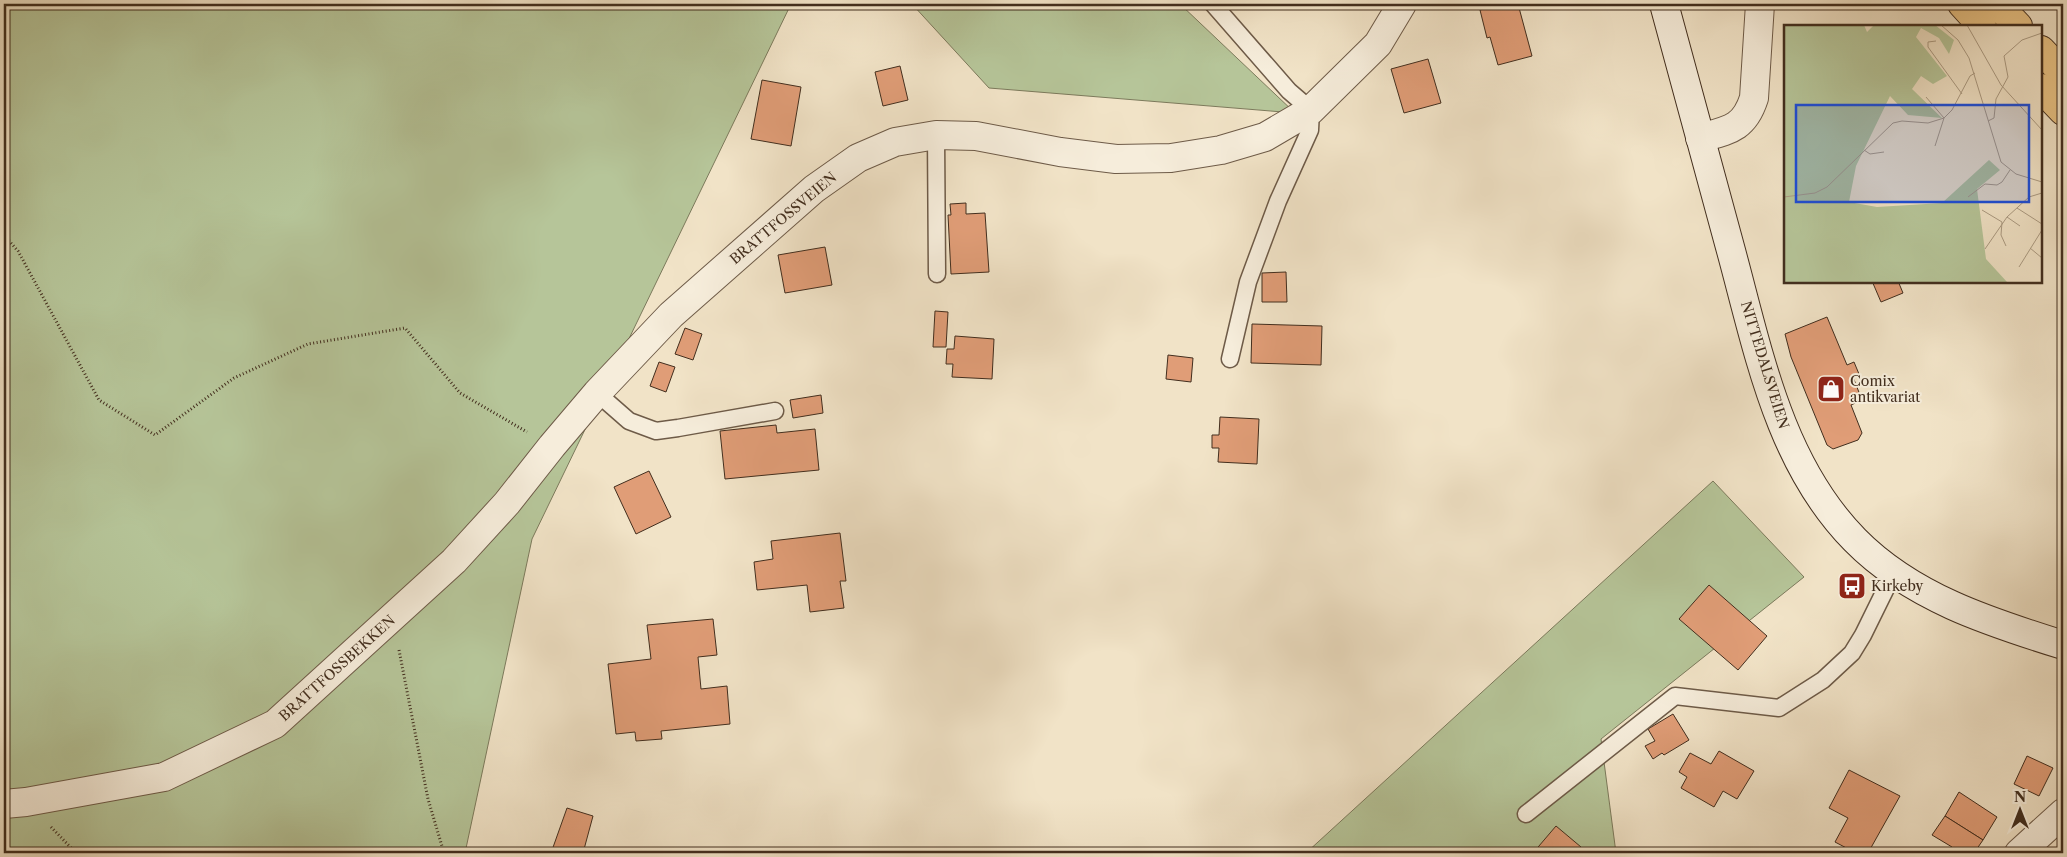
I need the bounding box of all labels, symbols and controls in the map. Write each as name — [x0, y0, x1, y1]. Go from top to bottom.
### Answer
inset map — [1784, 25, 2042, 282]
street label: BRATTFOSSVEIEN — [726, 168, 840, 268]
street label: NITTEDALSVEIEN — [1737, 299, 1793, 431]
place label: Comix antikvariat — [1850, 372, 1920, 406]
shop icon: Comix antikvariat — [1816, 374, 1846, 404]
bus stop icon: Kirkeby — [1837, 571, 1867, 601]
place label: Kirkeby — [1871, 577, 1924, 595]
street label: BRATTFOSSBEKKEN — [275, 611, 399, 725]
north arrow — [1994, 784, 2044, 834]
text: N — [2014, 788, 2026, 806]

